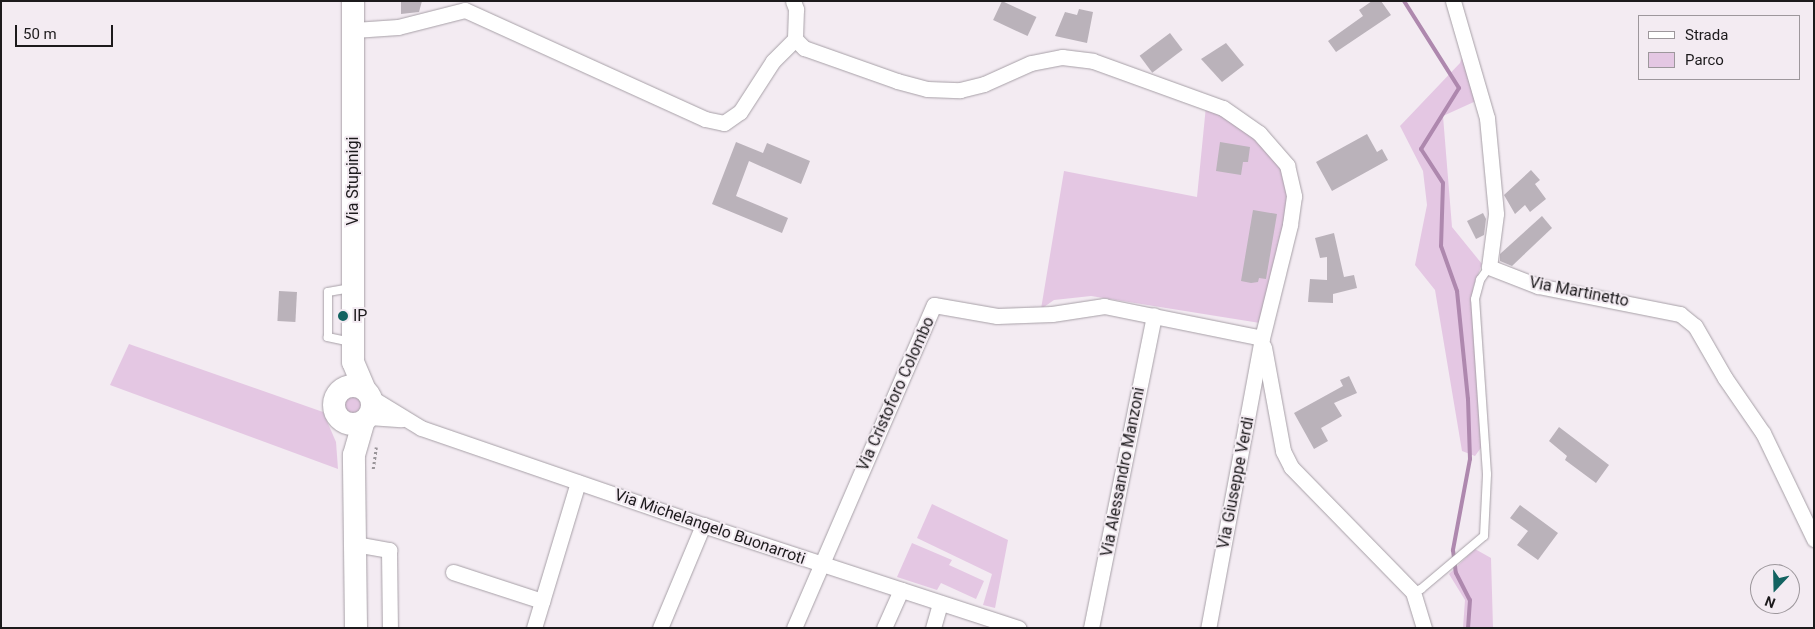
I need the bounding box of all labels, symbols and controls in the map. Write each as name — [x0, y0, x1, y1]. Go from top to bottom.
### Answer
scale bar — [18, 15, 115, 47]
legend — [1638, 15, 1800, 80]
text: 50 m — [23, 25, 57, 43]
text: Strada — [1685, 26, 1728, 44]
text: Parco — [1685, 51, 1724, 69]
street label: Via Stupinigi — [343, 137, 363, 225]
street label: Via Martinetto — [1528, 273, 1630, 311]
place label: IP — [353, 306, 367, 326]
marker: IP — [337, 310, 349, 322]
street label: Via Cristoforo Colombo — [853, 314, 939, 474]
street label: Via Alessandro Manzoni — [1097, 386, 1149, 558]
street label: Via Giuseppe Verdi — [1214, 415, 1258, 551]
street label: Via Michelangelo Buonarroti — [612, 485, 808, 569]
north arrow — [1750, 564, 1800, 614]
text: N — [1763, 593, 1777, 611]

